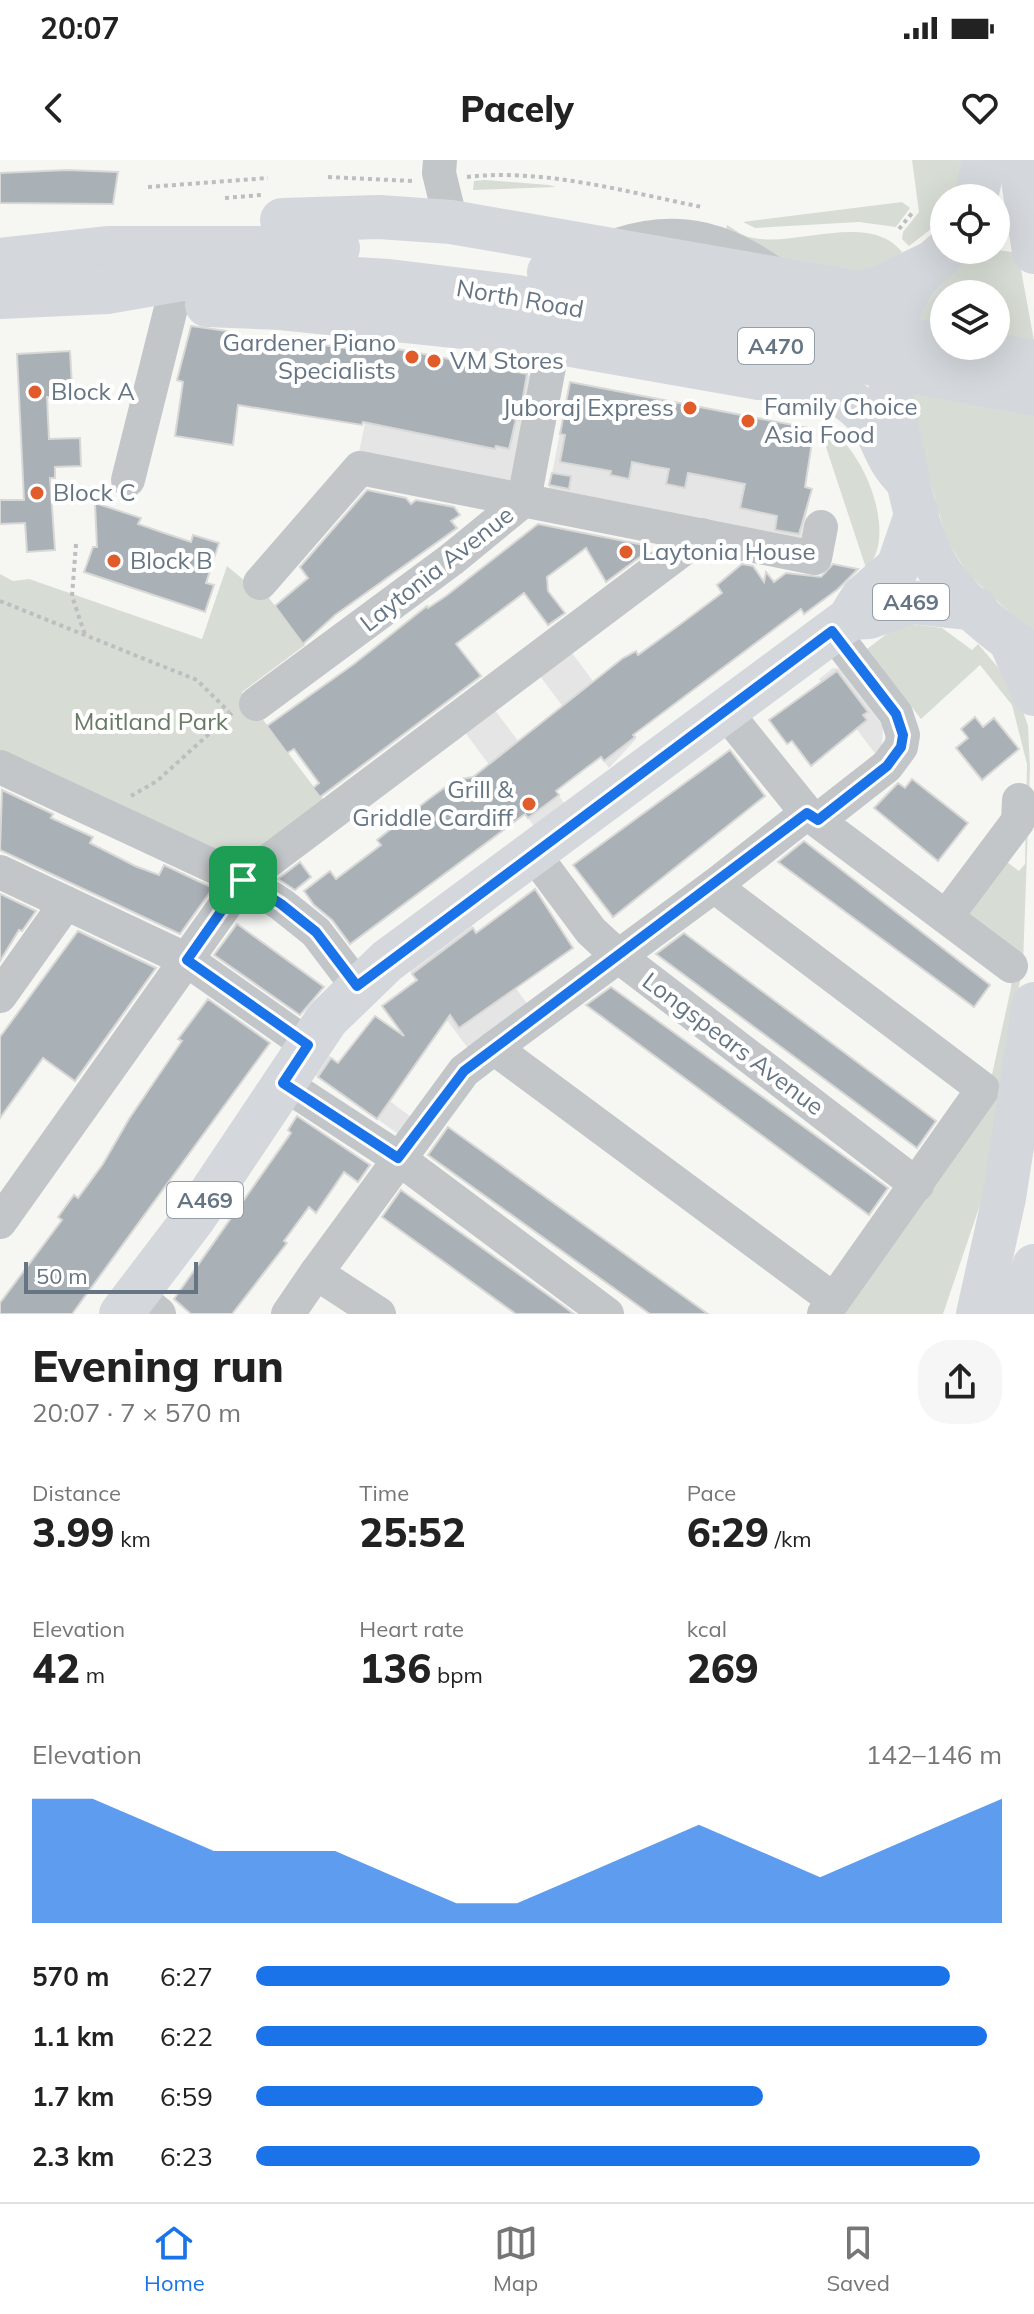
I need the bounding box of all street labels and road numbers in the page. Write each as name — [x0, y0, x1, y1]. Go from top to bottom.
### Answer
street label: North Road — [454, 272, 586, 324]
road number: A470 — [738, 328, 814, 364]
street label: Laytonia Avenue — [354, 499, 519, 637]
road number: A469 — [873, 584, 949, 620]
street label: Longspears Avenue — [637, 965, 830, 1121]
road number: A469 — [167, 1182, 243, 1218]

